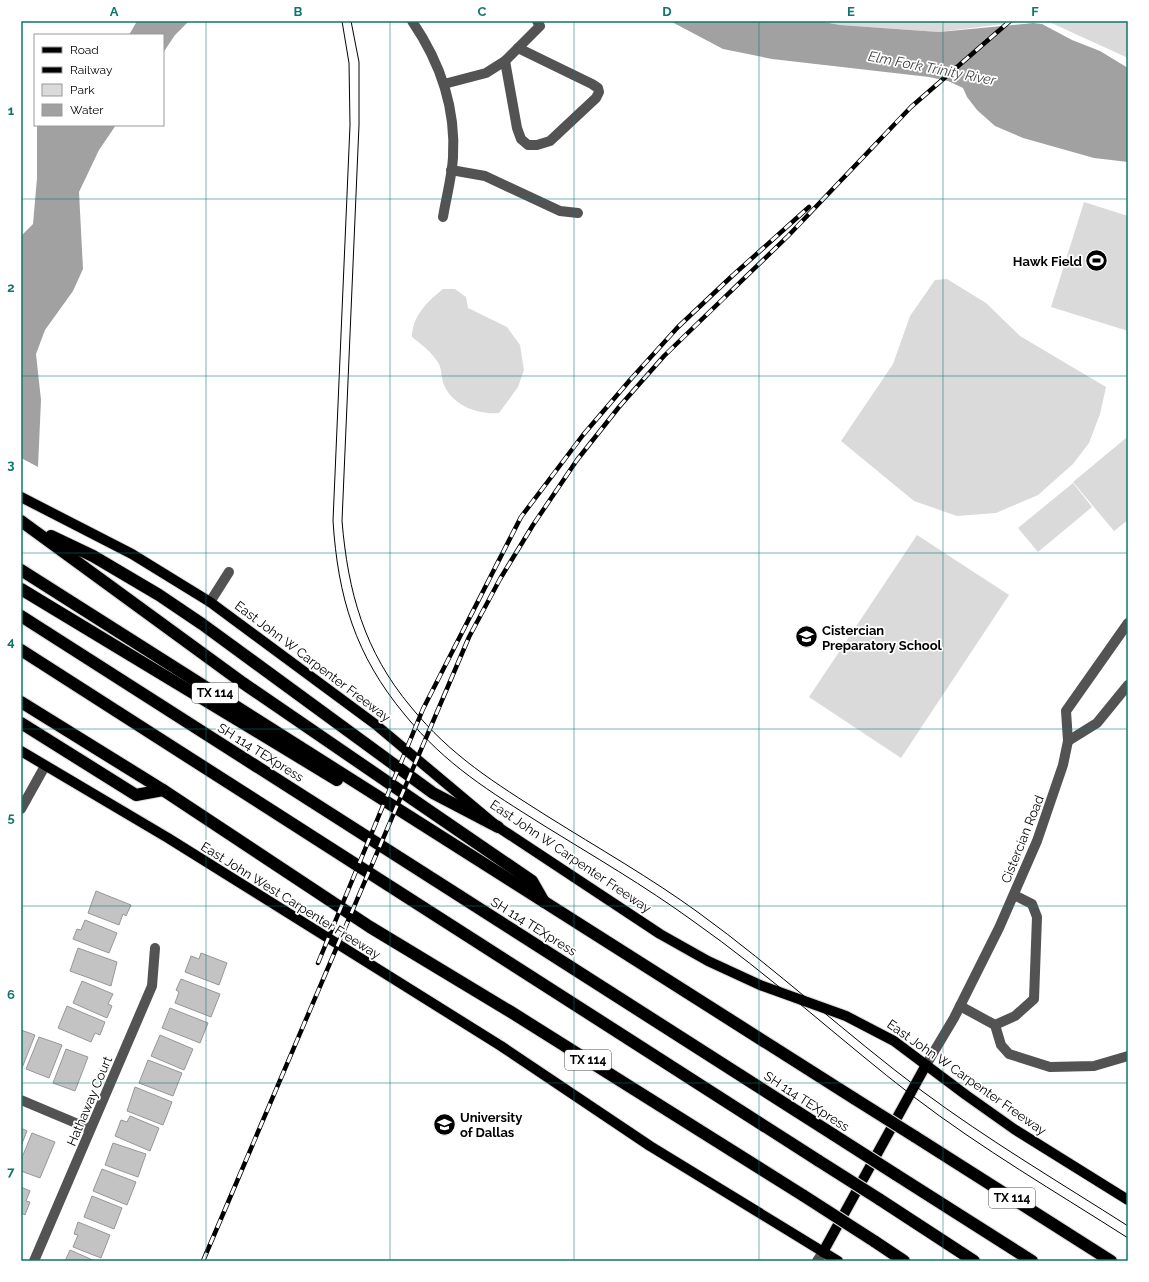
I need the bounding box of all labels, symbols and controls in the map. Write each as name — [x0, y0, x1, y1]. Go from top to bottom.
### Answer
text: A — [110, 4, 119, 19]
text: B — [294, 4, 303, 19]
text: C — [478, 4, 487, 19]
text: D — [662, 4, 672, 19]
text: E — [847, 4, 855, 19]
text: F — [1031, 4, 1039, 19]
legend — [34, 34, 164, 126]
text: Road — [70, 43, 99, 57]
water label: Elm Fork Trinity River — [867, 48, 998, 88]
text: Railway — [70, 63, 113, 77]
text: Park — [70, 83, 95, 97]
text: 1 — [8, 103, 15, 118]
text: Water — [70, 103, 104, 117]
sports icon: Hawk Field — [1084, 248, 1110, 274]
place label: Hawk Field — [1013, 254, 1082, 269]
text: 2 — [7, 280, 15, 295]
text: 3 — [7, 457, 15, 472]
street label: East John W Carpenter Freeway — [232, 598, 393, 725]
place label: Cistercian Preparatory School — [822, 623, 943, 653]
school or university icon: Cistercian Preparatory School — [794, 624, 820, 650]
text: 4 — [7, 634, 15, 649]
road number: TX 114 — [192, 683, 238, 703]
street label: SH 114 TEXpress — [215, 720, 306, 785]
street label: Cistercian Road — [998, 793, 1047, 885]
street label: East John W Carpenter Freeway — [487, 797, 654, 916]
text: 5 — [7, 810, 15, 825]
street label: East John West Carpenter Freeway — [198, 839, 383, 962]
street label: SH 114 TEXpress — [488, 894, 579, 959]
text: 6 — [7, 987, 15, 1002]
street label: East John W Carpenter Freeway — [884, 1016, 1049, 1138]
road number: TX 114 — [565, 1050, 611, 1070]
street label: Hathaway Court — [64, 1054, 115, 1148]
street label: SH 114 TEXpress — [761, 1068, 852, 1135]
place label: University of Dallas — [460, 1110, 522, 1140]
school or university icon: University of Dallas — [431, 1111, 457, 1137]
text: 7 — [7, 1164, 15, 1179]
road number: TX 114 — [989, 1188, 1035, 1208]

